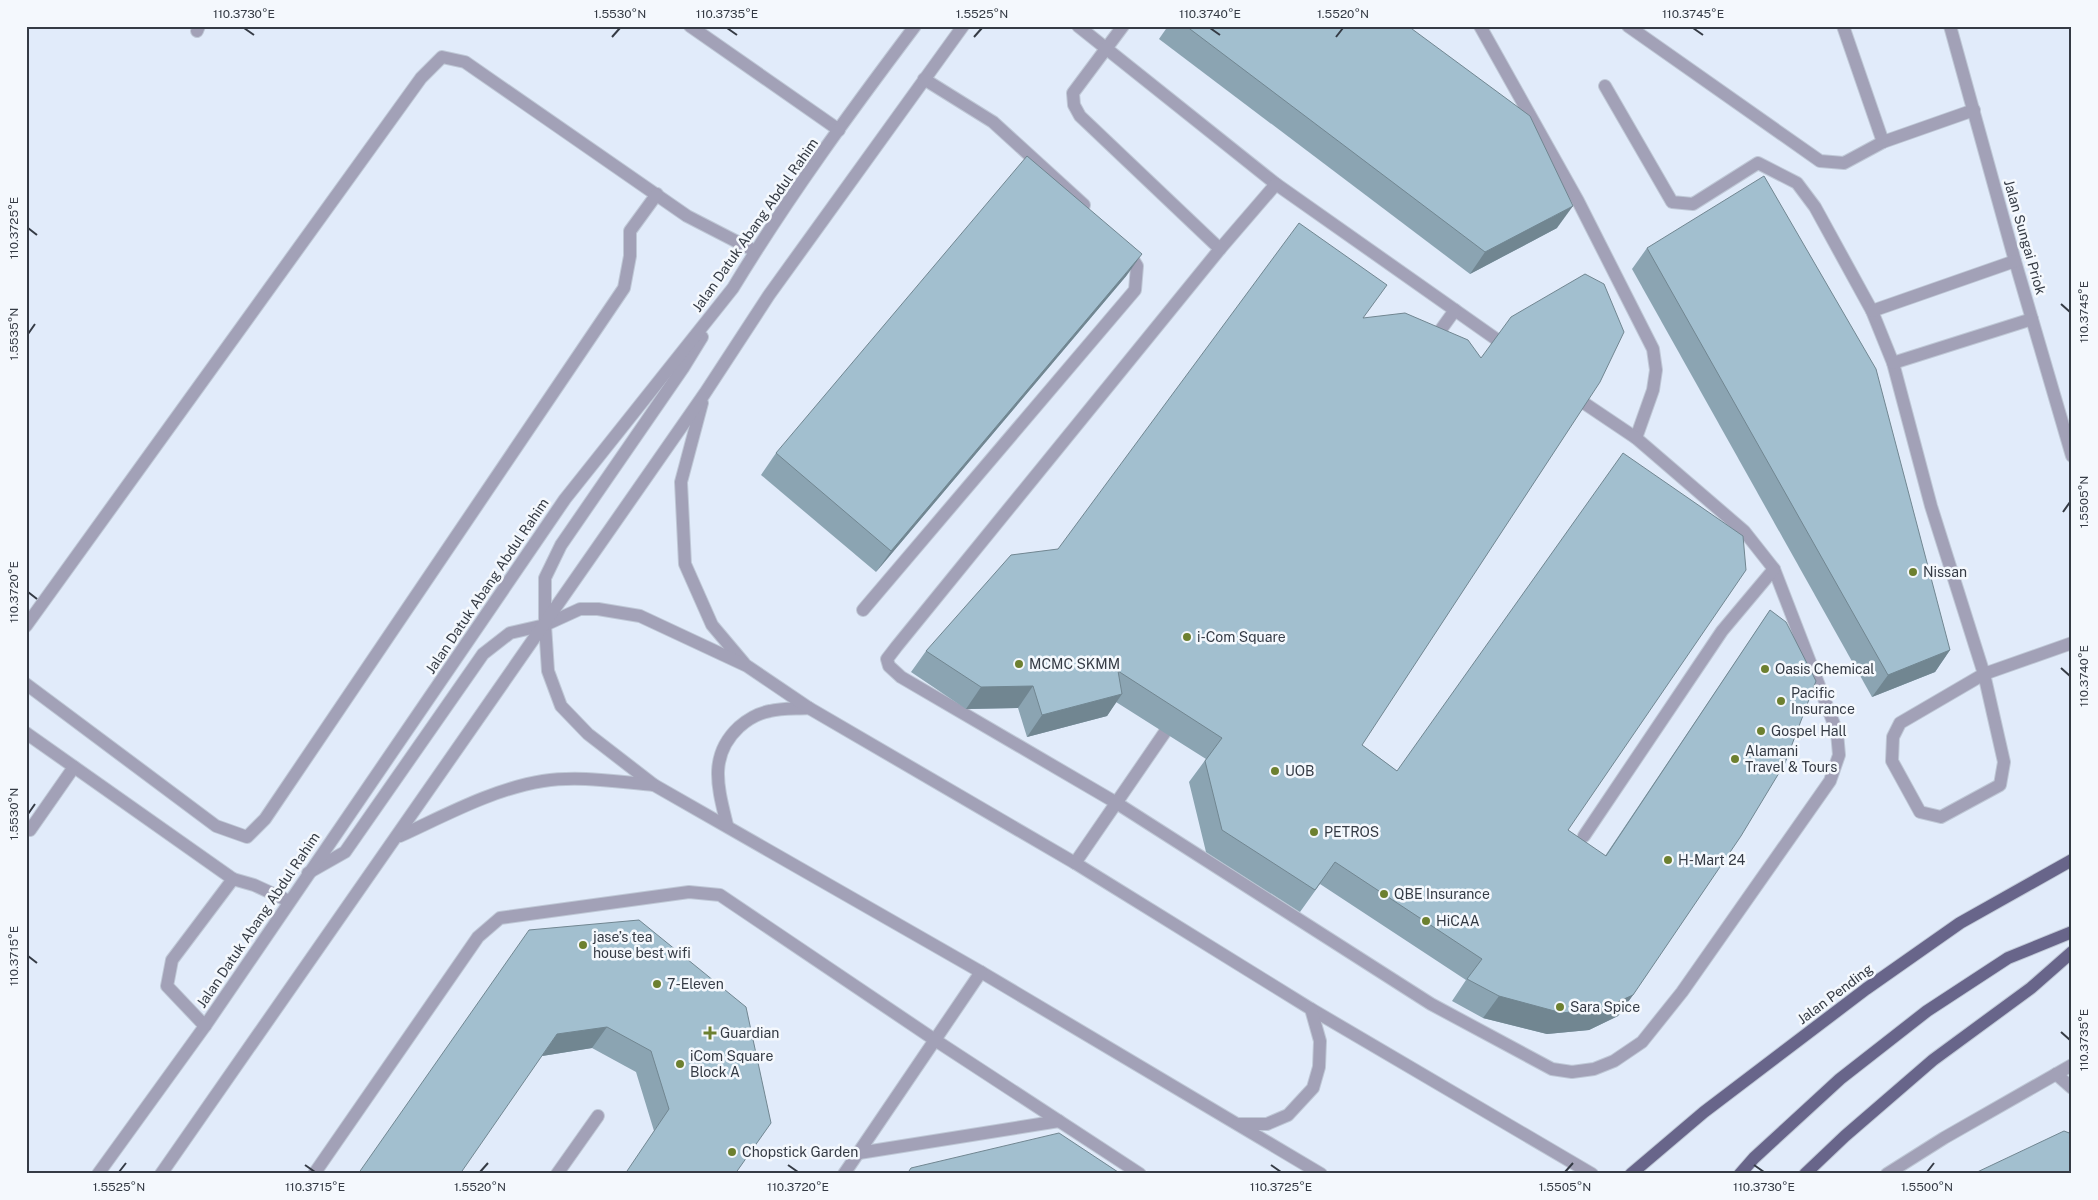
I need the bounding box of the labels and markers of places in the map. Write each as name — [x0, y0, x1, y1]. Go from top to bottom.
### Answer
place label: Nissan — [1923, 564, 1967, 580]
marker: Nissan — [1907, 566, 1919, 578]
place label: i-Com Square — [1197, 629, 1286, 645]
marker: i-Com Square — [1181, 631, 1193, 643]
place label: MCMC SKMM — [1029, 656, 1120, 672]
marker: MCMC SKMM — [1013, 658, 1025, 670]
place label: Oasis Chemical — [1775, 661, 1875, 677]
marker: Oasis Chemical — [1759, 663, 1771, 675]
place label: Pacific Insurance — [1791, 685, 1855, 717]
marker: Pacific Insurance — [1775, 695, 1787, 707]
place label: Gospel Hall — [1771, 723, 1847, 739]
marker: Gospel Hall — [1755, 725, 1767, 737]
place label: Alamani Travel & Tours — [1745, 743, 1837, 775]
marker: Alamani Travel & Tours — [1729, 753, 1741, 765]
place label: UOB — [1285, 763, 1314, 779]
marker: UOB — [1269, 765, 1281, 777]
place label: PETROS — [1324, 824, 1379, 840]
marker: PETROS — [1308, 826, 1320, 838]
place label: H-Mart 24 — [1678, 852, 1746, 868]
marker: H-Mart 24 — [1662, 854, 1674, 866]
place label: QBE Insurance — [1394, 886, 1490, 902]
marker: QBE Insurance — [1378, 888, 1390, 900]
place label: HiCAA — [1436, 913, 1480, 929]
marker: HiCAA — [1420, 915, 1432, 927]
place label: jase’s tea house best wifi — [592, 929, 691, 961]
marker: jase’s tea house best wifi — [577, 939, 589, 951]
place label: 7-Eleven — [667, 976, 724, 992]
marker: 7-Eleven — [651, 978, 663, 990]
place label: Sara Spice — [1570, 999, 1640, 1015]
marker: Sara Spice — [1554, 1001, 1566, 1013]
place label: Guardian — [720, 1025, 779, 1041]
marker: Guardian — [704, 1027, 716, 1039]
place label: iCom Square Block A — [690, 1048, 773, 1080]
marker: iCom Square Block A — [674, 1058, 686, 1070]
place label: Chopstick Garden — [742, 1144, 858, 1160]
marker: Chopstick Garden — [726, 1146, 738, 1158]

